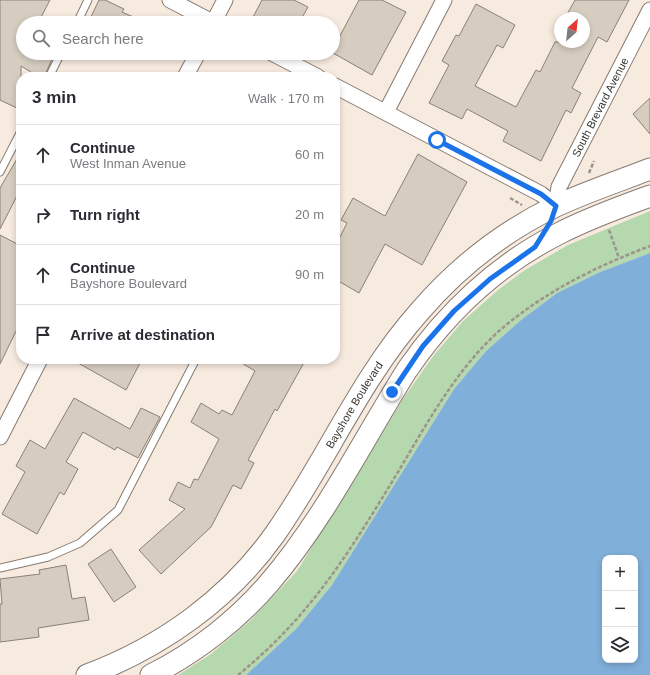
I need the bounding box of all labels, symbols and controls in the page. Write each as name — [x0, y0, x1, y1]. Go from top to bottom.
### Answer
north arrow — [554, 12, 590, 48]
search box — [16, 16, 340, 60]
icon: search — [30, 27, 52, 49]
text: Search here — [62, 30, 144, 47]
street label: South Brevard Avenue — [570, 56, 631, 159]
text: 3 min — [32, 88, 76, 107]
text: Walk · 170 m — [248, 91, 324, 106]
route start — [428, 131, 446, 149]
text: Continue — [70, 139, 135, 156]
icon: ahead — [32, 144, 54, 166]
text: 60 m — [295, 147, 324, 162]
text: West Inman Avenue — [70, 156, 186, 171]
icon: right — [32, 204, 54, 226]
text: Turn right — [70, 206, 140, 223]
text: 20 m — [295, 207, 324, 222]
text: Continue — [70, 259, 135, 276]
icon: ahead — [32, 264, 54, 286]
text: 90 m — [295, 267, 324, 282]
text: Bayshore Boulevard — [70, 276, 187, 291]
icon: arrive — [32, 324, 54, 346]
text: Arrive at destination — [70, 326, 215, 343]
street label: Bayshore Boulevard — [323, 359, 385, 450]
route end — [383, 383, 401, 401]
map controls — [602, 555, 638, 663]
button: + — [602, 555, 638, 591]
button: − — [602, 591, 638, 627]
button: layers — [602, 627, 638, 663]

